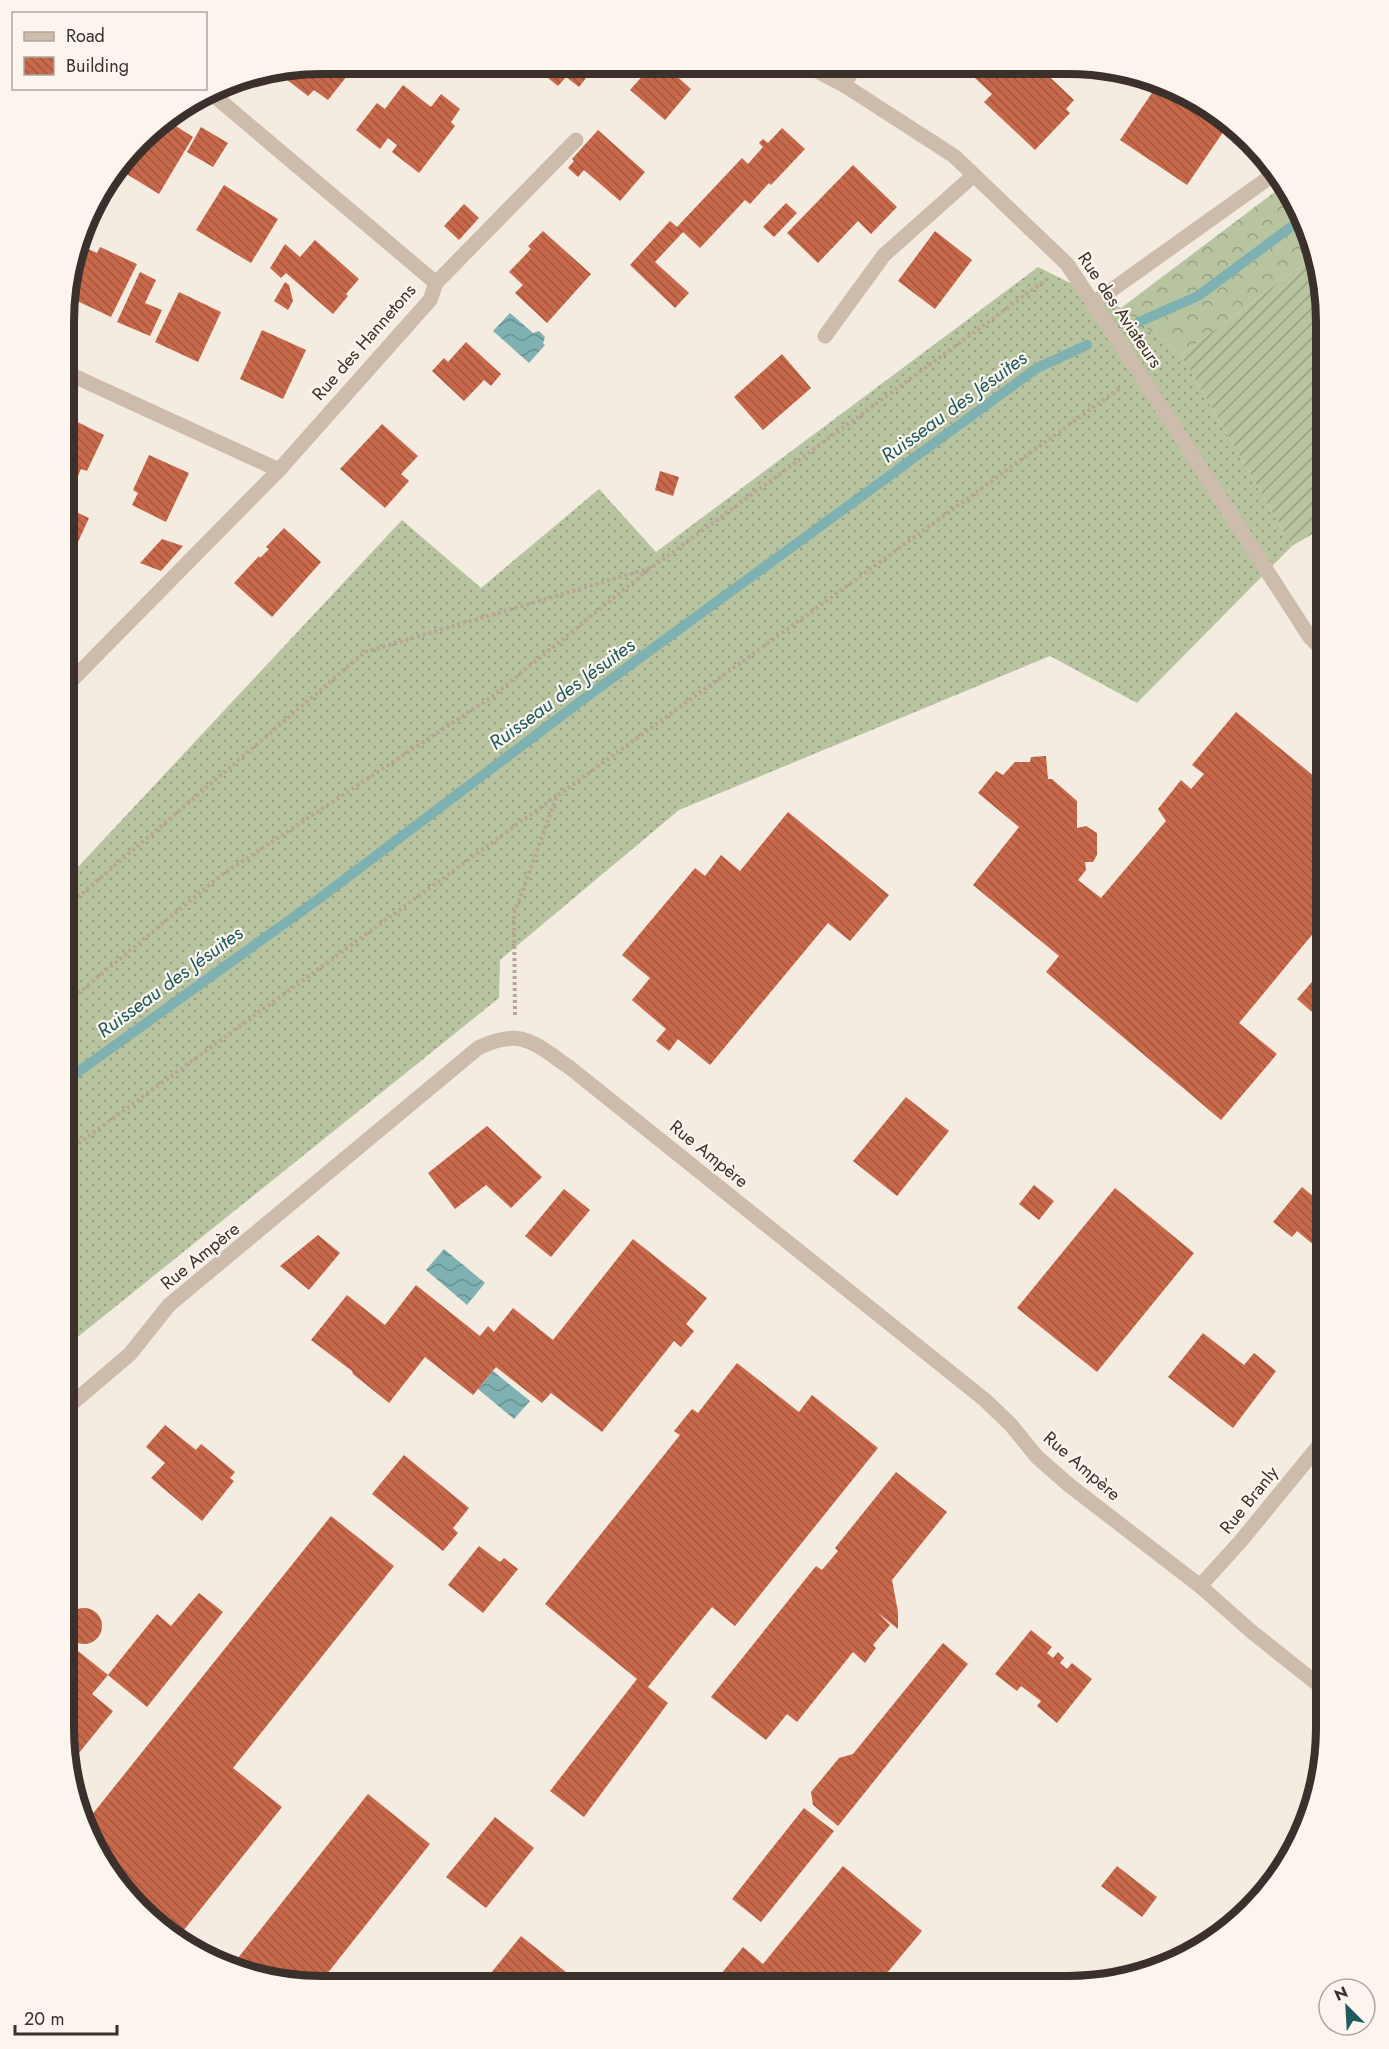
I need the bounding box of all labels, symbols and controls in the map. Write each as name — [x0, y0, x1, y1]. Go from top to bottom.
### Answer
legend — [12, 12, 207, 90]
text: Road — [66, 23, 105, 49]
text: Building — [66, 53, 129, 79]
street label: Rue des Aviateurs — [1071, 247, 1169, 373]
street label: Rue des Hannetons — [306, 278, 422, 406]
water label: Ruisseau des Jésuites — [875, 344, 1033, 470]
water label: Ruisseau des Jésuites — [483, 631, 641, 757]
water label: Ruisseau des Jésuites — [91, 919, 249, 1045]
street label: Rue Ampère — [664, 1114, 754, 1194]
street label: Rue Ampère — [155, 1216, 245, 1296]
street label: Rue Ampère — [1038, 1425, 1126, 1507]
street label: Rue Branly — [1214, 1460, 1285, 1539]
north arrow — [1317, 1977, 1377, 2037]
text: N — [1331, 1981, 1352, 2007]
scale bar — [15, 1998, 117, 2036]
text: 20 m — [24, 2006, 64, 2032]

